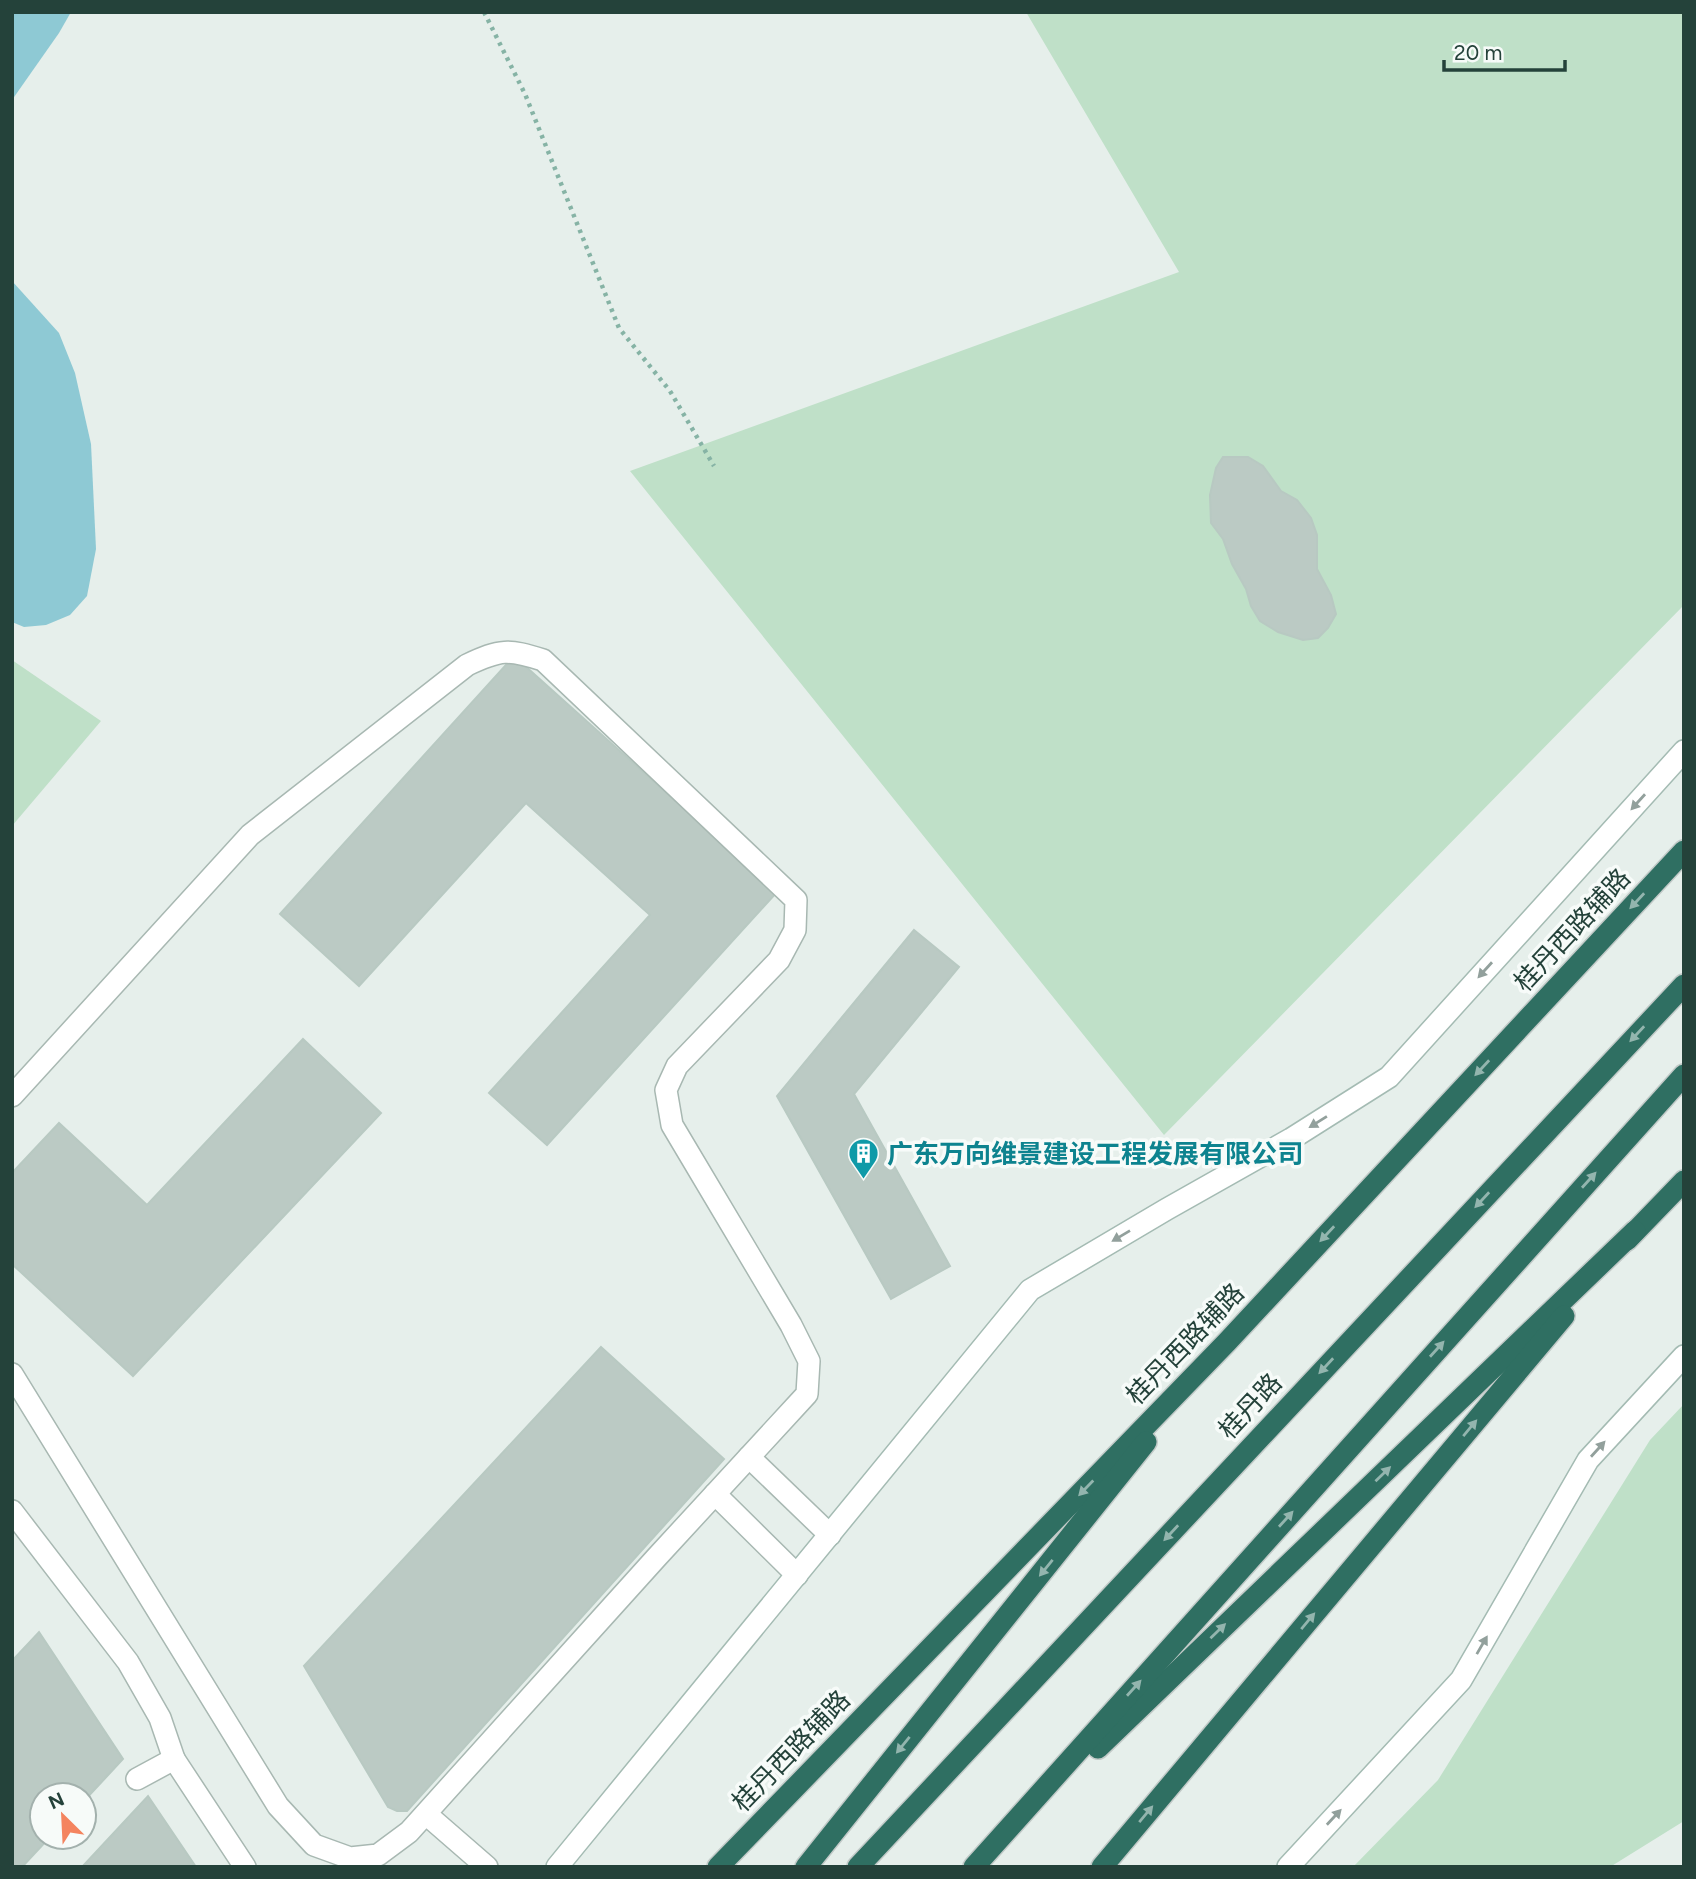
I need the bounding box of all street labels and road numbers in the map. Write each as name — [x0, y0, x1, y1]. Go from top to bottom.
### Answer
street label: 桂丹西路辅路 — [1507, 862, 1637, 998]
street label: 桂丹西路辅路 — [1119, 1277, 1251, 1411]
street label: 桂丹路 — [1212, 1367, 1288, 1445]
street label: 桂丹西路辅路 — [725, 1684, 857, 1818]

